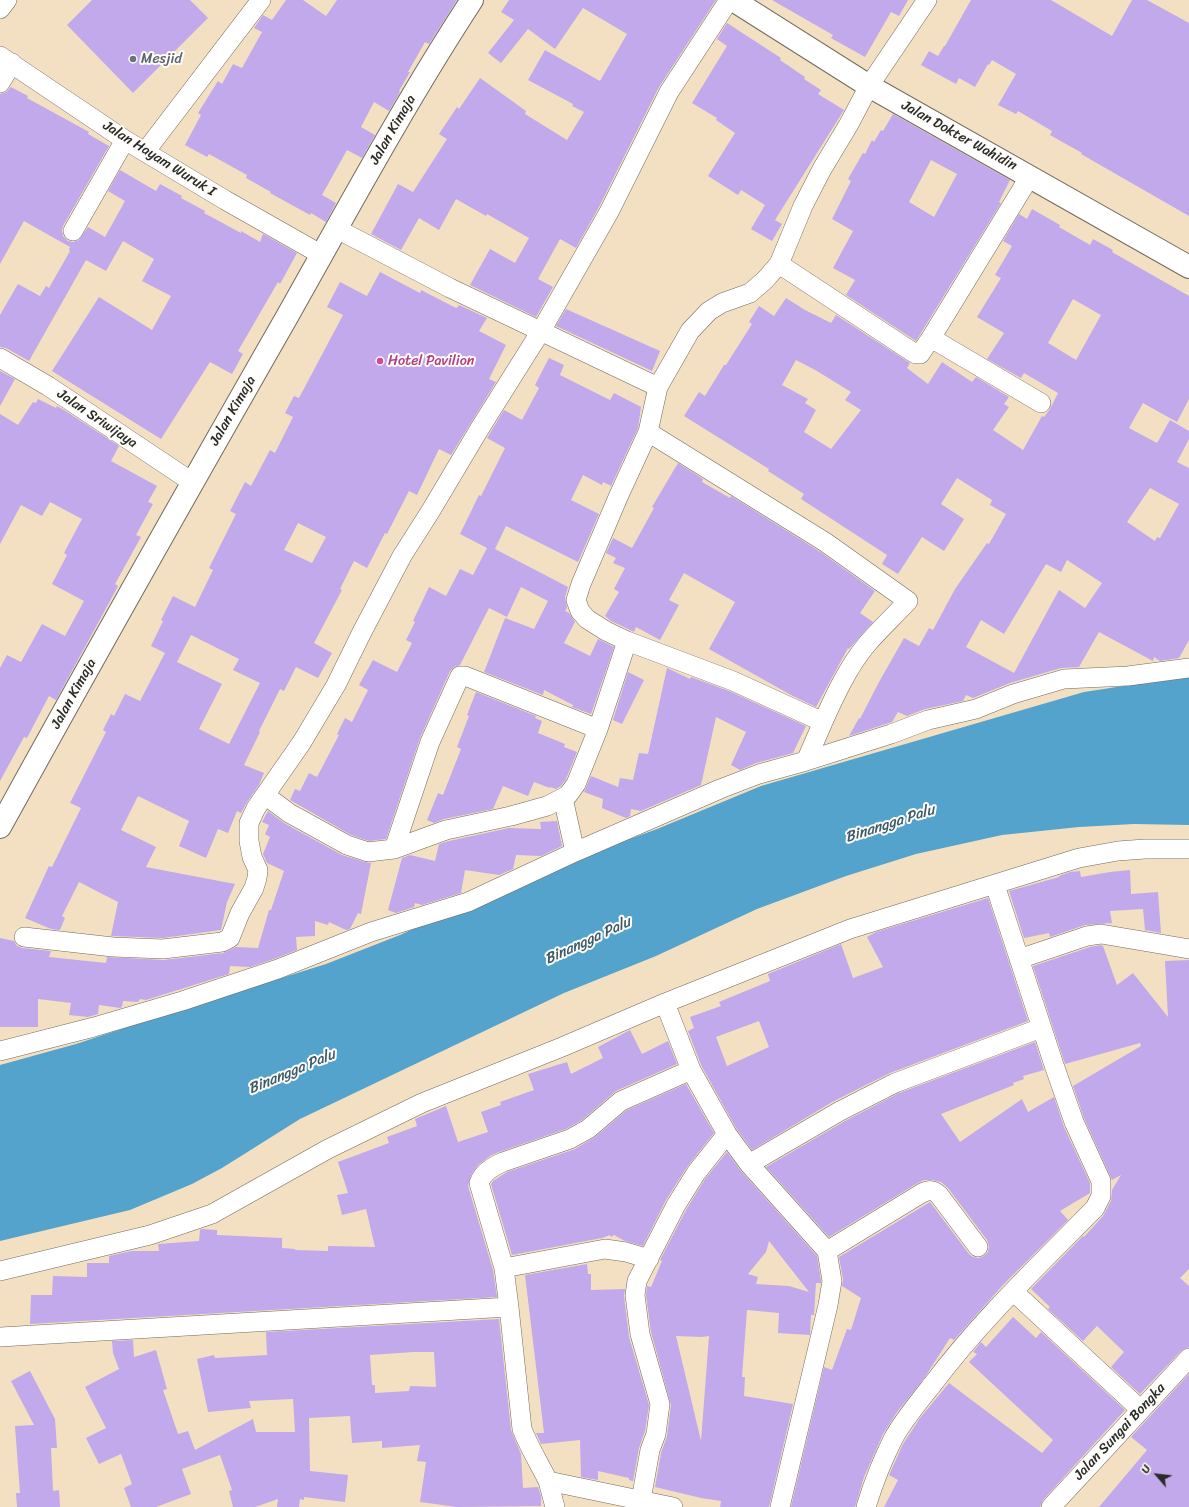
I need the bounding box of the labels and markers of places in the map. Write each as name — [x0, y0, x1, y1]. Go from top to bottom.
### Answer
place label: Mesjid — [141, 51, 182, 67]
marker: Mesjid — [128, 54, 138, 64]
place label: Hotel Pavilion — [388, 353, 474, 369]
marker: Hotel Pavilion — [375, 356, 385, 366]

